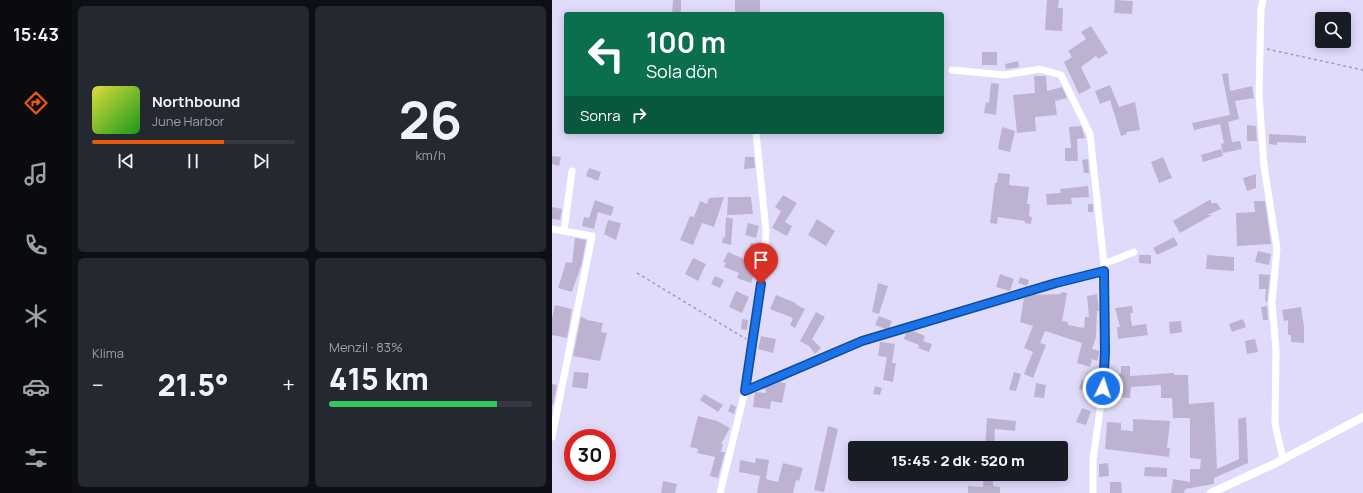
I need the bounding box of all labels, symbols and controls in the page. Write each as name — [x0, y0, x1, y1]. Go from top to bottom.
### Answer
map controls — [1315, 12, 1351, 48]
button: search — [1315, 12, 1351, 48]
text: 15:43 — [13, 22, 59, 46]
text: 100 m — [646, 23, 726, 61]
icon: left — [580, 28, 632, 80]
text: Sola dön — [646, 59, 718, 83]
text: 26 — [399, 84, 462, 155]
icon: directions — [22, 89, 50, 117]
text: Northbound — [152, 91, 240, 112]
icon: right — [628, 104, 650, 126]
text: Sonra — [580, 105, 620, 126]
text: June Harbor — [152, 112, 225, 130]
text: km/h — [415, 146, 446, 164]
icon: previous — [115, 150, 137, 172]
icon: pause — [182, 150, 204, 172]
icon: next — [250, 150, 272, 172]
icon: music — [22, 160, 50, 188]
icon: phone — [22, 231, 50, 259]
pin — [744, 243, 778, 284]
icon: arrive — [750, 249, 772, 271]
icon: climate — [22, 302, 50, 330]
text: Menzil · 83% — [329, 338, 403, 356]
text: Klima — [92, 344, 124, 362]
text: 415 km — [329, 358, 429, 399]
text: 21.5° — [157, 364, 229, 405]
position arrow — [1082, 367, 1124, 409]
text: − — [92, 370, 104, 400]
text: + — [282, 370, 295, 400]
icon: car — [22, 373, 50, 401]
speed limit sign: 30 — [564, 429, 616, 481]
icon: filters — [22, 444, 50, 472]
text: 15:45 · 2 dk · 520 m — [891, 450, 1025, 471]

